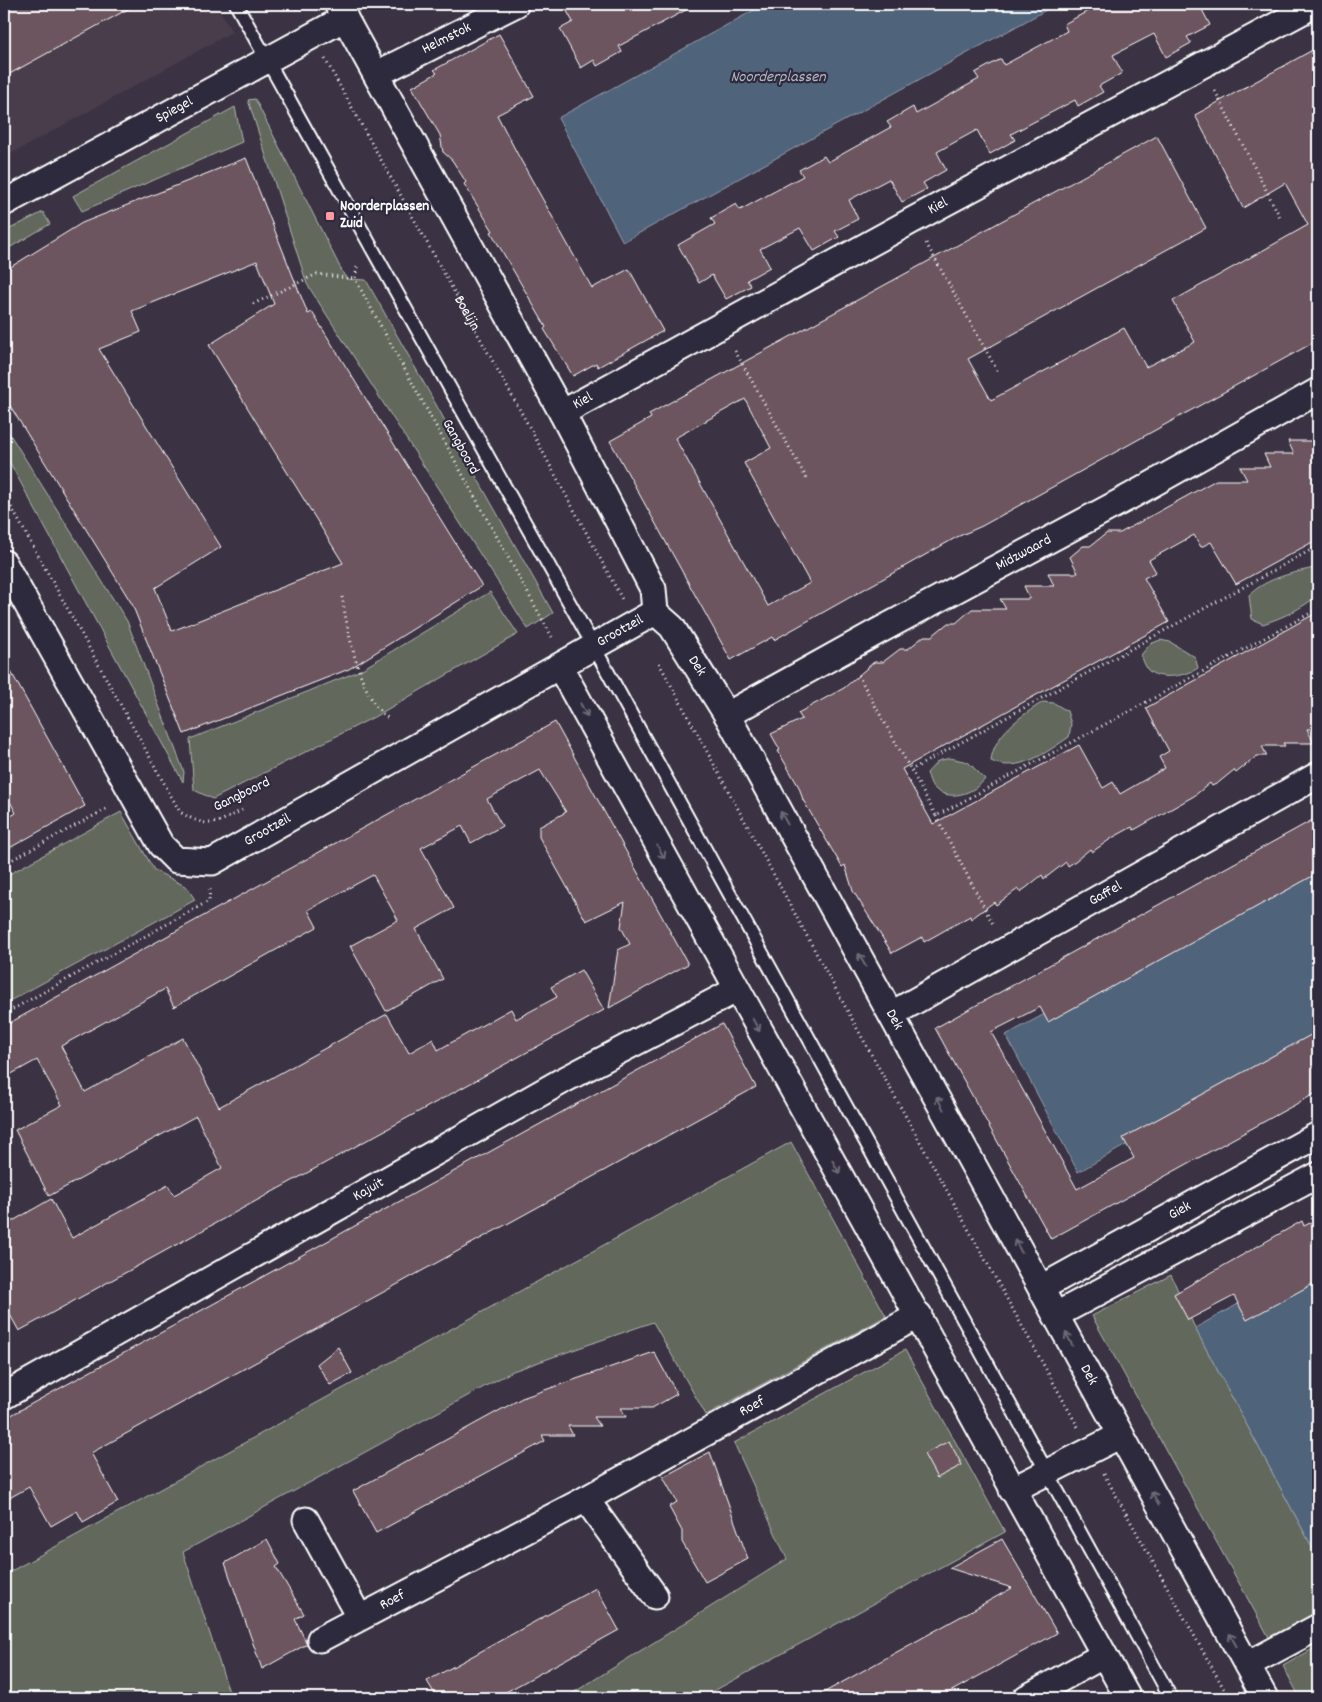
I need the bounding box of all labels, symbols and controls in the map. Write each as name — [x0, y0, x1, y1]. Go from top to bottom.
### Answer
street label: Helmstok — [418, 17, 475, 61]
water label: Noorderplassen — [730, 66, 826, 89]
street label: Spiegel — [152, 91, 198, 130]
street label: Kiel — [924, 192, 952, 221]
place label: Noorderplassen Zuid — [340, 196, 429, 235]
marker: Noorderplassen Zuid — [324, 210, 336, 222]
street label: Boelijn — [448, 292, 485, 335]
street label: Kiel — [569, 387, 597, 416]
street label: Gangboord — [436, 415, 484, 479]
street label: Midzwaard — [992, 529, 1056, 577]
street label: Grootzeil — [593, 609, 648, 654]
street label: Dek — [682, 652, 711, 681]
one-way arrow — [579, 702, 589, 716]
street label: Gangboord — [210, 772, 274, 818]
street label: Grootzeil — [240, 808, 296, 853]
one-way arrow — [778, 811, 788, 825]
one-way arrow — [657, 845, 667, 859]
street label: Gaffel — [1085, 876, 1127, 912]
one-way arrow — [857, 953, 867, 968]
street label: Dek — [879, 1006, 908, 1034]
one-way arrow — [752, 1018, 762, 1032]
one-way arrow — [935, 1095, 945, 1110]
one-way arrow — [831, 1160, 841, 1175]
street label: Kajuit — [349, 1172, 389, 1208]
street label: Giek — [1165, 1196, 1196, 1226]
one-way arrow — [1012, 1239, 1022, 1253]
one-way arrow — [1064, 1332, 1074, 1347]
street label: Dek — [1074, 1361, 1103, 1389]
street label: Roef — [736, 1391, 770, 1423]
one-way arrow — [1150, 1490, 1160, 1505]
street label: Roef — [376, 1585, 410, 1617]
one-way arrow — [1228, 1633, 1237, 1648]

